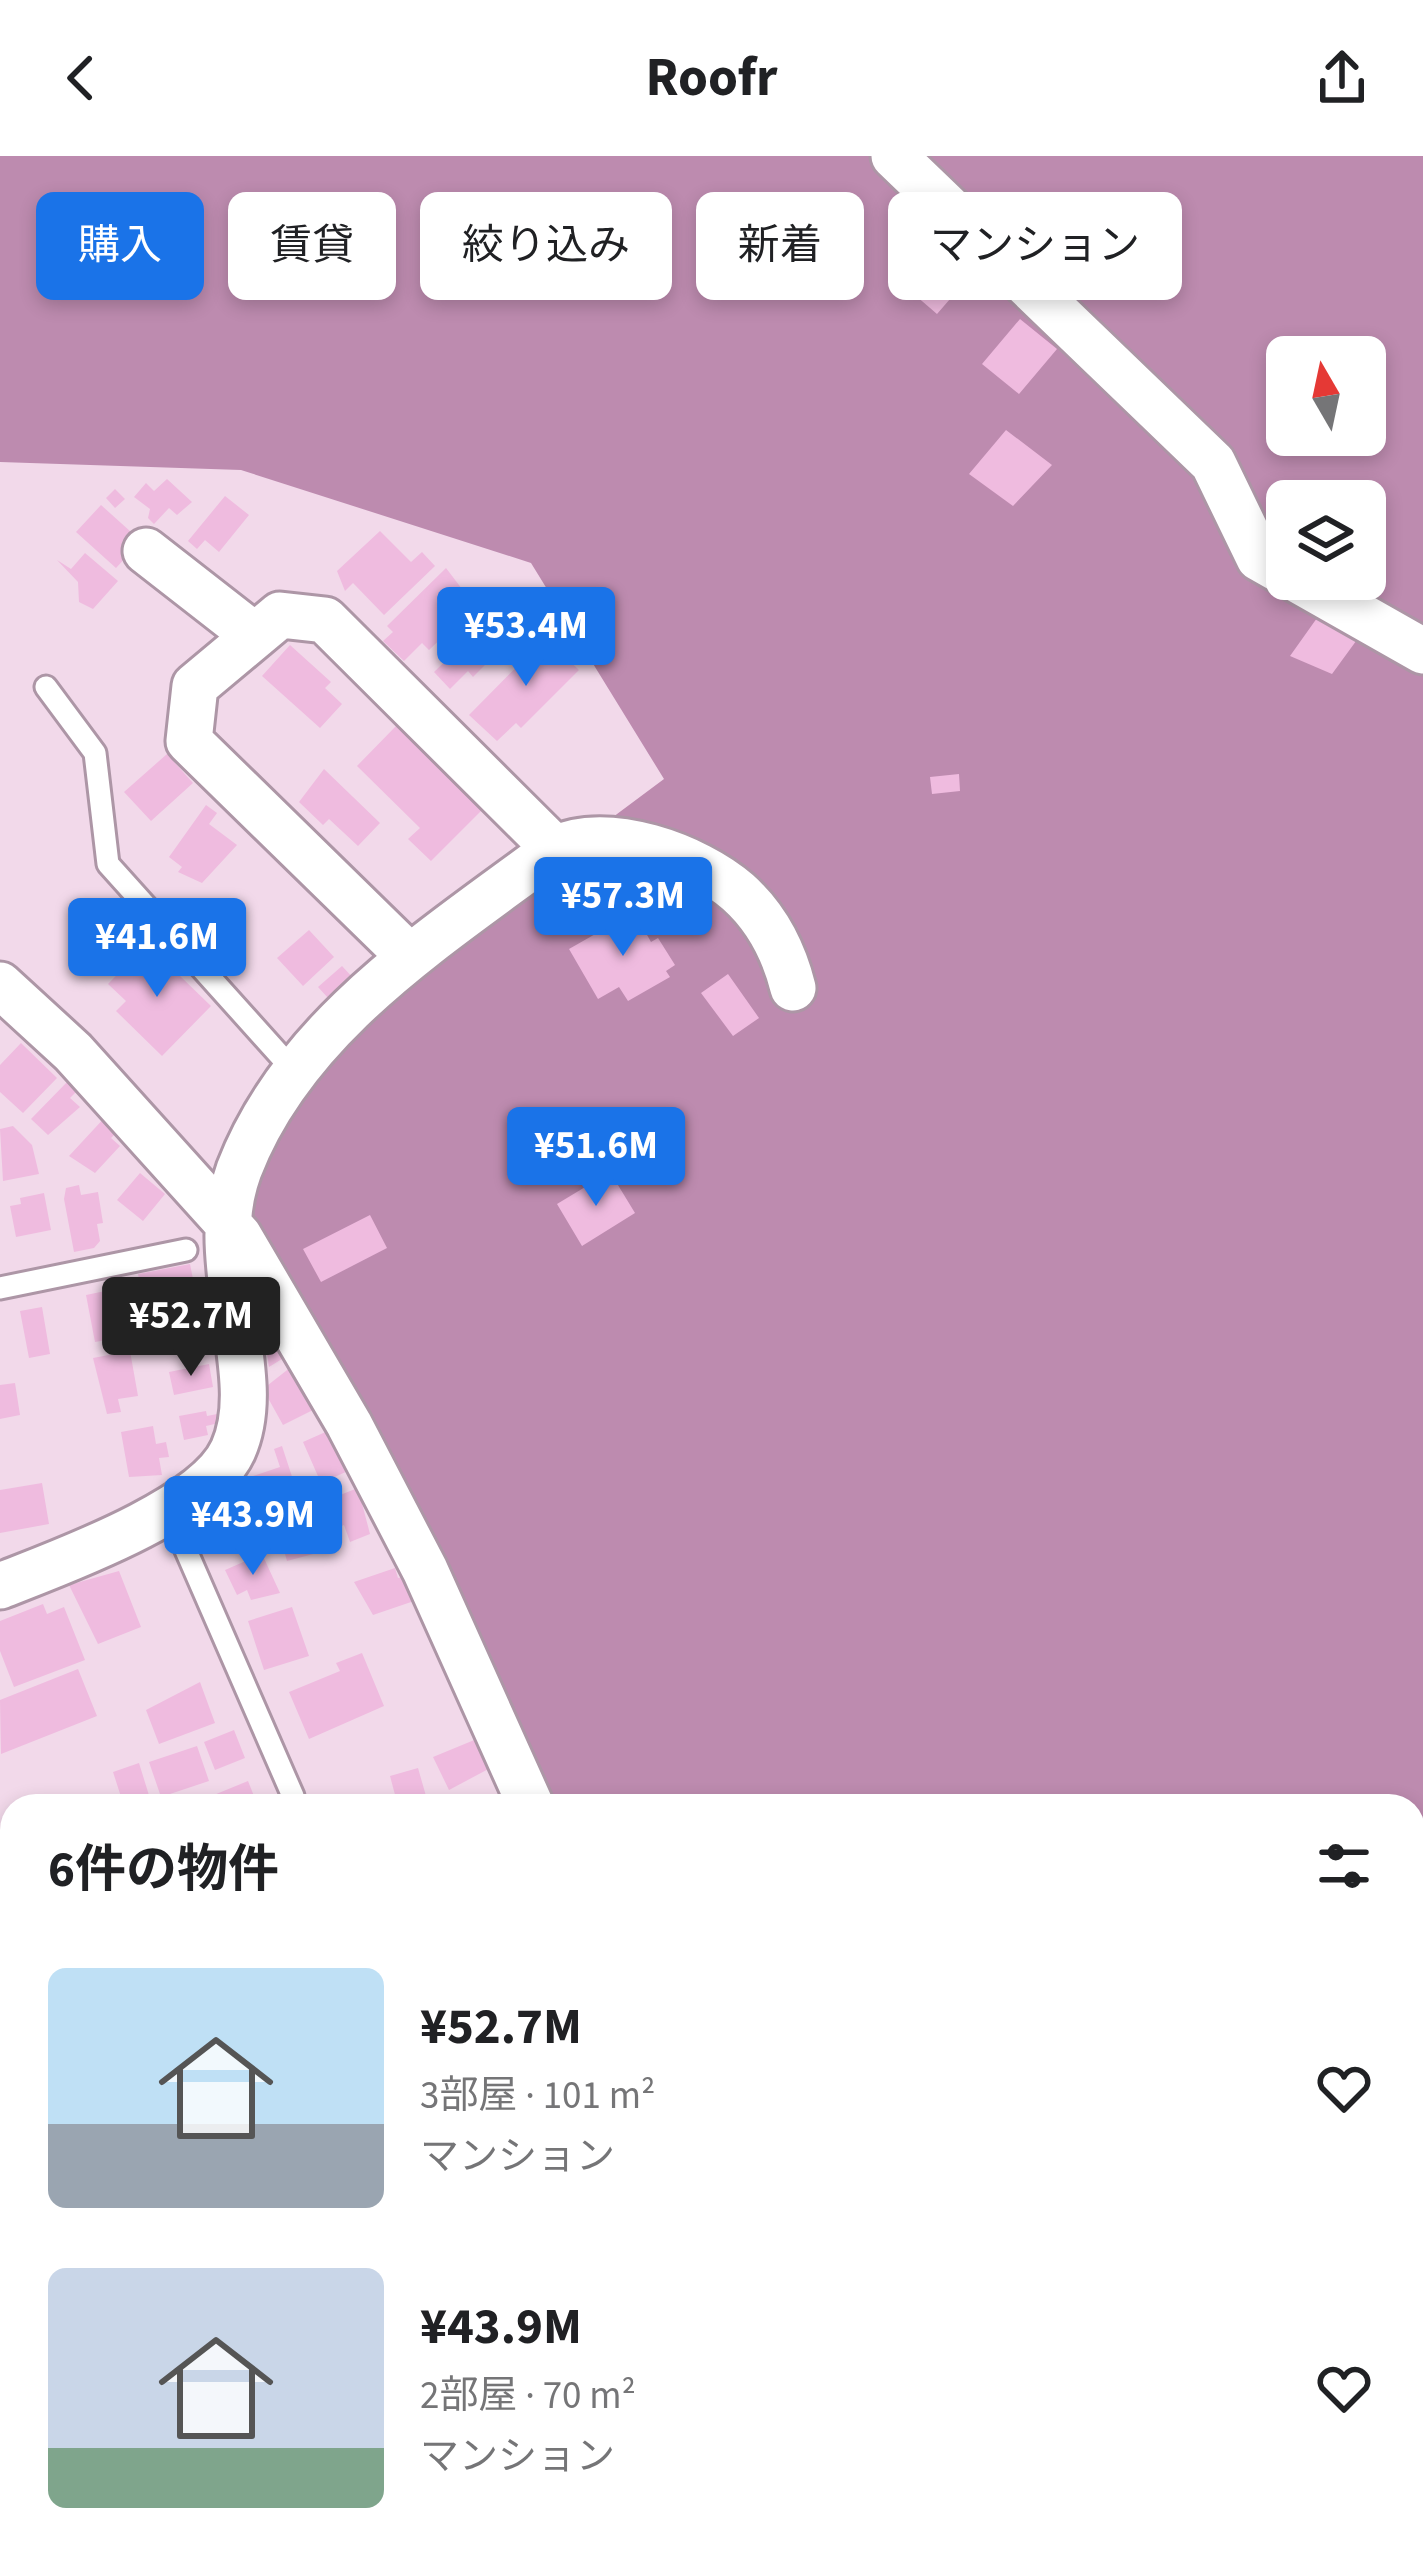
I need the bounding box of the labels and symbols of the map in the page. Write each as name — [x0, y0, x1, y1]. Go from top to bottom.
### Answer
north arrow — [1266, 336, 1386, 456]
pin: ¥53.4M — [428, 587, 624, 689]
pin: ¥57.3M — [525, 857, 721, 959]
pin: ¥41.6M — [59, 898, 255, 1000]
pin: ¥51.6M — [498, 1107, 694, 1209]
pin: ¥52.7M — [93, 1277, 289, 1379]
pin: ¥43.9M — [155, 1476, 351, 1578]

